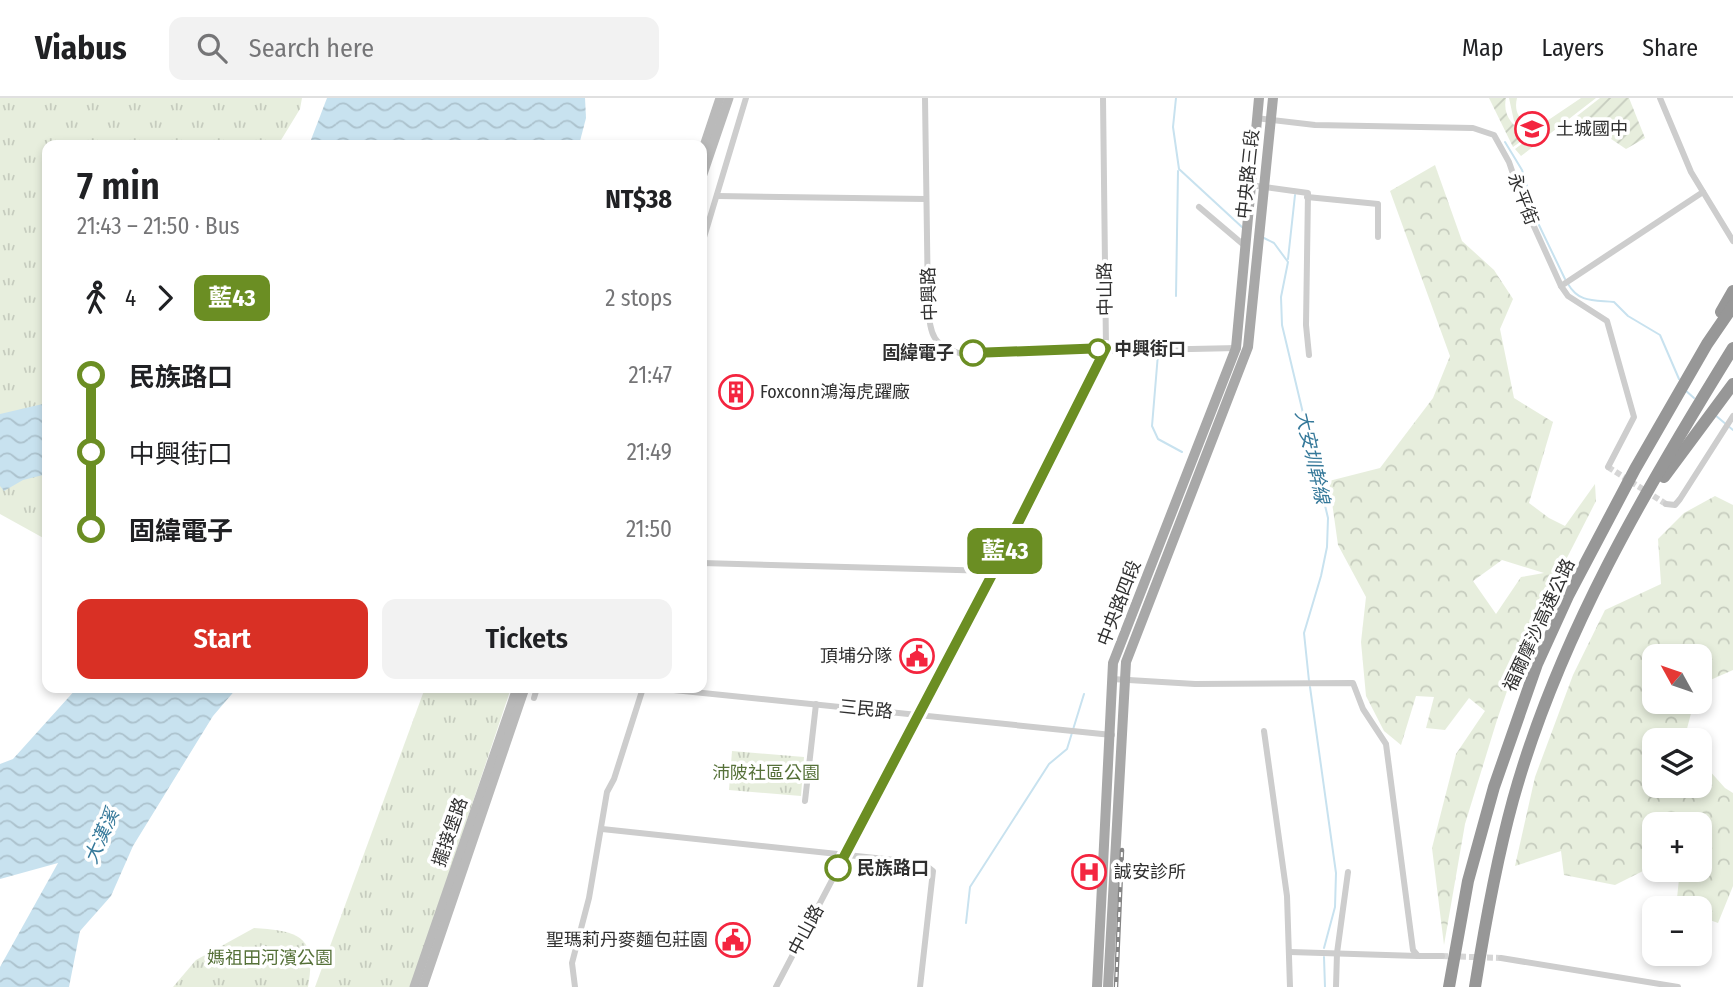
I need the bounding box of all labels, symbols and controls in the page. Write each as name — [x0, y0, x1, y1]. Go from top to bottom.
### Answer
search box — [169, 17, 659, 80]
text: Viabus — [35, 28, 127, 68]
icon: search — [193, 29, 231, 67]
text: Search here — [249, 33, 374, 64]
text: Map — [1462, 34, 1504, 62]
text: Layers — [1542, 34, 1604, 62]
text: Share — [1642, 34, 1698, 62]
school or university icon: 土城國中 — [1513, 110, 1551, 148]
place label: 土城國中 — [1556, 118, 1628, 140]
street label: 中央路三段 — [1232, 128, 1264, 220]
text: 7 min — [77, 163, 160, 209]
street label: 永平街 — [1503, 170, 1543, 228]
text: NT$38 — [605, 184, 672, 215]
text: 21:43 – 21:50 · Bus — [77, 212, 240, 240]
street label: 中山路 — [1094, 262, 1116, 316]
street label: 中興路 — [917, 267, 941, 321]
icon: walk — [77, 279, 115, 317]
icon: forward — [146, 279, 184, 317]
text: 4 — [125, 284, 136, 312]
text: 藍43 — [208, 284, 256, 312]
text: 2 stops — [605, 284, 672, 312]
place label: 中興街口 — [1114, 338, 1186, 360]
marker: 中興街口 — [1088, 339, 1108, 359]
marker: 固緯電子 — [960, 340, 986, 366]
place label: 固緯電子 — [882, 342, 954, 364]
text: 21:47 — [629, 361, 672, 389]
text: 民族路口 — [129, 362, 233, 393]
building icon: Foxconn鴻海虎躍廠 — [717, 373, 755, 411]
place label: Foxconn鴻海虎躍廠 — [760, 381, 910, 403]
water label: 大安圳幹線 — [1291, 408, 1335, 508]
text: 21:49 — [627, 438, 672, 466]
text: 中興街口 — [129, 439, 233, 470]
text: 21:50 — [626, 515, 672, 543]
text: 固緯電子 — [129, 516, 233, 547]
line badge: 藍43 — [965, 528, 1045, 574]
text: 藍43 — [981, 537, 1029, 565]
street label: 福爾摩沙高速公路 — [1499, 555, 1579, 695]
street label: 中央路四段 — [1093, 557, 1145, 649]
button: Start — [77, 599, 368, 679]
button: Tickets — [382, 599, 672, 679]
public building icon: 頂埔分隊 — [898, 637, 936, 675]
north arrow — [1642, 644, 1712, 714]
map controls — [1642, 644, 1712, 966]
place label: 頂埔分隊 — [820, 645, 892, 667]
street label: 三民路 — [838, 695, 894, 723]
button: layers — [1642, 728, 1712, 798]
park label: 沛陂社區公園 — [712, 762, 820, 784]
street label: 擺接堡路 — [428, 794, 472, 870]
water label: 大漢溪 — [79, 803, 125, 867]
button: + — [1642, 812, 1712, 882]
hospital icon: 誠安診所 — [1070, 853, 1108, 891]
marker: 民族路口 — [825, 855, 851, 881]
place label: 民族路口 — [857, 857, 929, 879]
place label: 誠安診所 — [1114, 861, 1186, 883]
button: − — [1642, 896, 1712, 966]
street label: 中山路 — [784, 901, 828, 959]
public building icon: 聖瑪莉丹麥麵包莊園 — [714, 921, 752, 959]
place label: 聖瑪莉丹麥麵包莊園 — [546, 929, 708, 951]
park label: 媽祖田河濱公園 — [207, 947, 333, 969]

